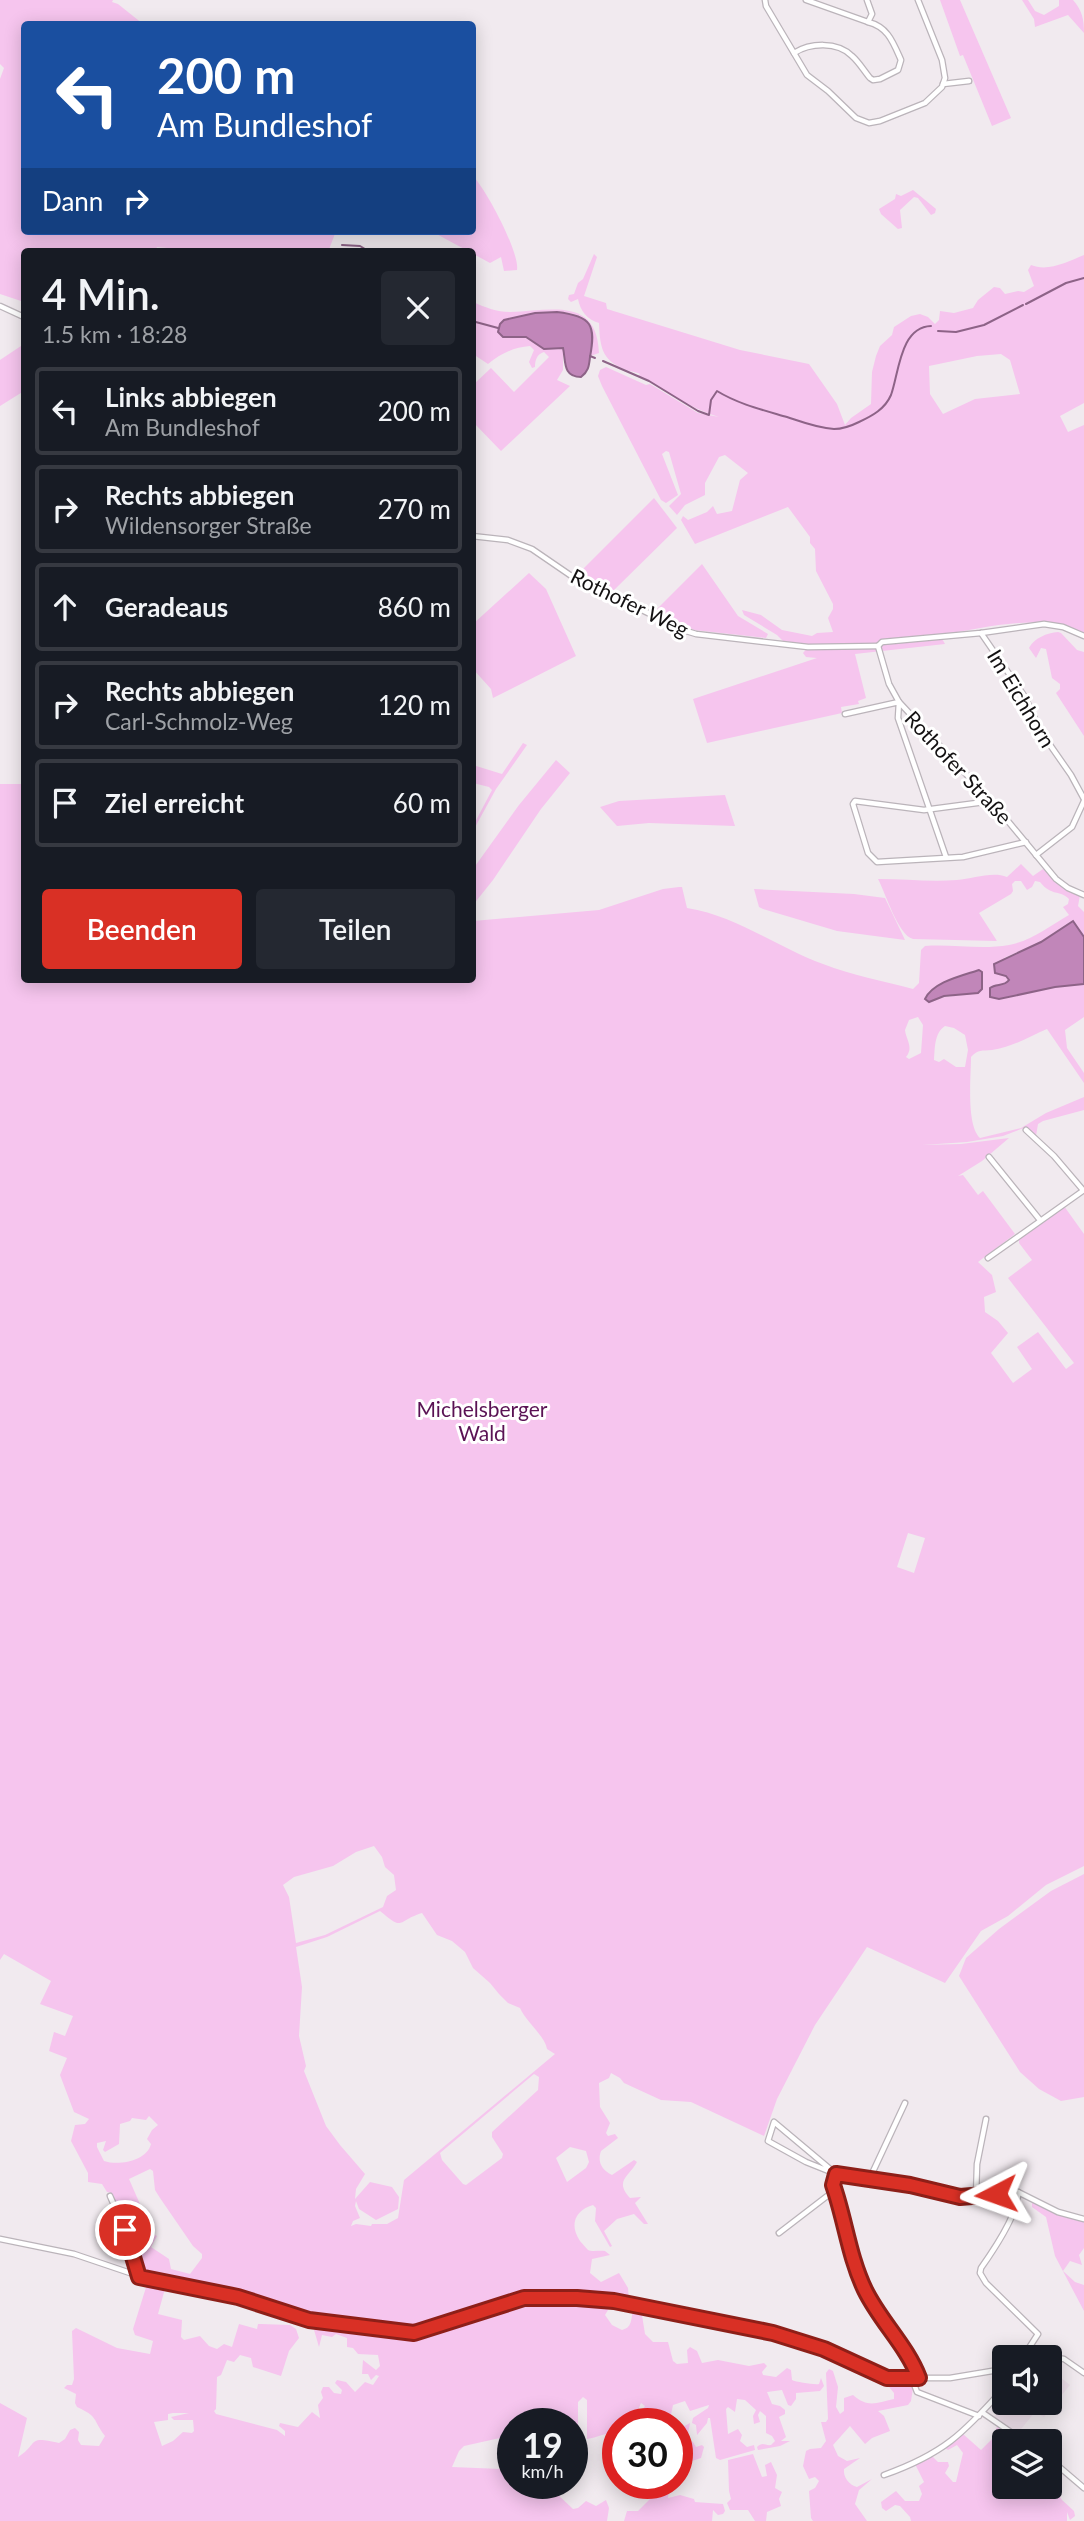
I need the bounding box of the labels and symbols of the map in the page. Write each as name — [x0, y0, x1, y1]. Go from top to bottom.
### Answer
street label: Rothofer Weg — [567, 563, 693, 641]
street label: Im Eichhorn — [983, 644, 1061, 752]
street label: Rothofer Straße — [900, 705, 1018, 829]
park label: Michelsberger Wald — [417, 1396, 548, 1445]
position arrow — [959, 2157, 1033, 2231]
pin — [95, 2200, 155, 2260]
speed limit sign: 30 — [602, 2408, 693, 2499]

